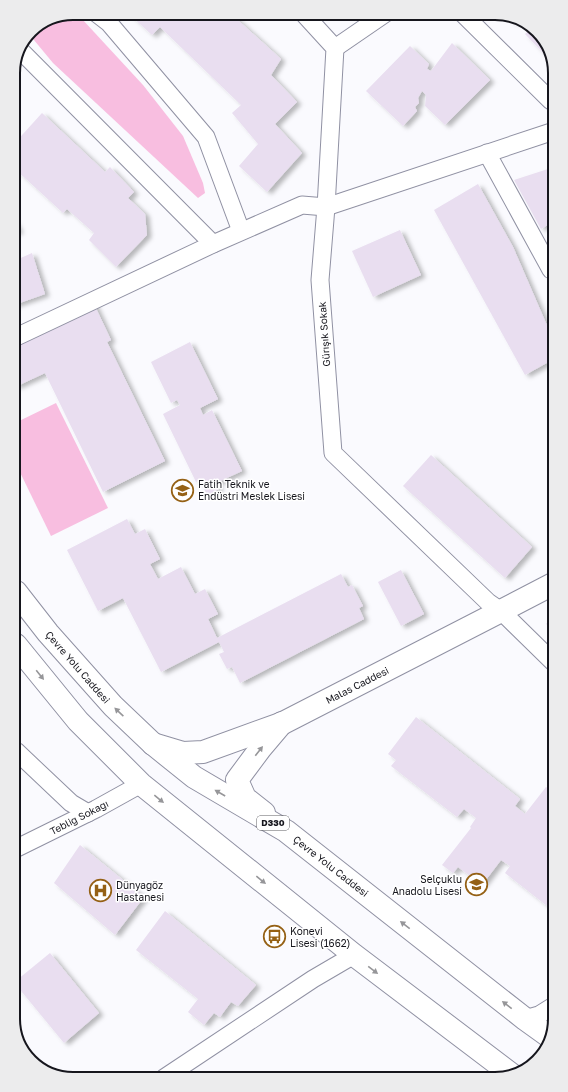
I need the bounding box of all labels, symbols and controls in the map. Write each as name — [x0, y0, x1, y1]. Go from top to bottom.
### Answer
street label: Gürışık Sokak — [316, 301, 332, 367]
school or university icon: Fatih Teknik ve Endüstri Meslek Lisesi — [169, 477, 195, 503]
place label: Fatih Teknik ve Endüstri Meslek Lisesi — [198, 478, 305, 502]
street label: Çevre Yolu Caddesi — [43, 628, 113, 706]
street label: Malas Caddesi — [323, 664, 391, 706]
one-way arrow — [36, 670, 45, 681]
one-way arrow — [114, 707, 124, 717]
one-way arrow — [255, 745, 263, 756]
one-way arrow — [214, 789, 226, 796]
one-way arrow — [154, 794, 165, 803]
street label: Tebliğ Sokağı — [48, 797, 110, 837]
road number: D330 — [257, 816, 289, 830]
street label: Çevre Yolu Caddesi — [291, 833, 371, 899]
school or university icon: Selçuklu Anadolu Lisesi — [464, 872, 490, 898]
place label: Selçuklu Anadolu Lisesi — [392, 873, 462, 897]
one-way arrow — [255, 876, 266, 885]
hospital icon: Dünyagöz Hastanesi — [88, 878, 114, 904]
place label: Dünyagöz Hastanesi — [116, 879, 164, 903]
one-way arrow — [400, 920, 411, 929]
bus stop icon: Konevi Lisesi (1662) — [262, 924, 288, 950]
place label: Konevi Lisesi (1662) — [290, 925, 350, 949]
one-way arrow — [368, 966, 379, 974]
one-way arrow — [502, 1001, 513, 1009]

